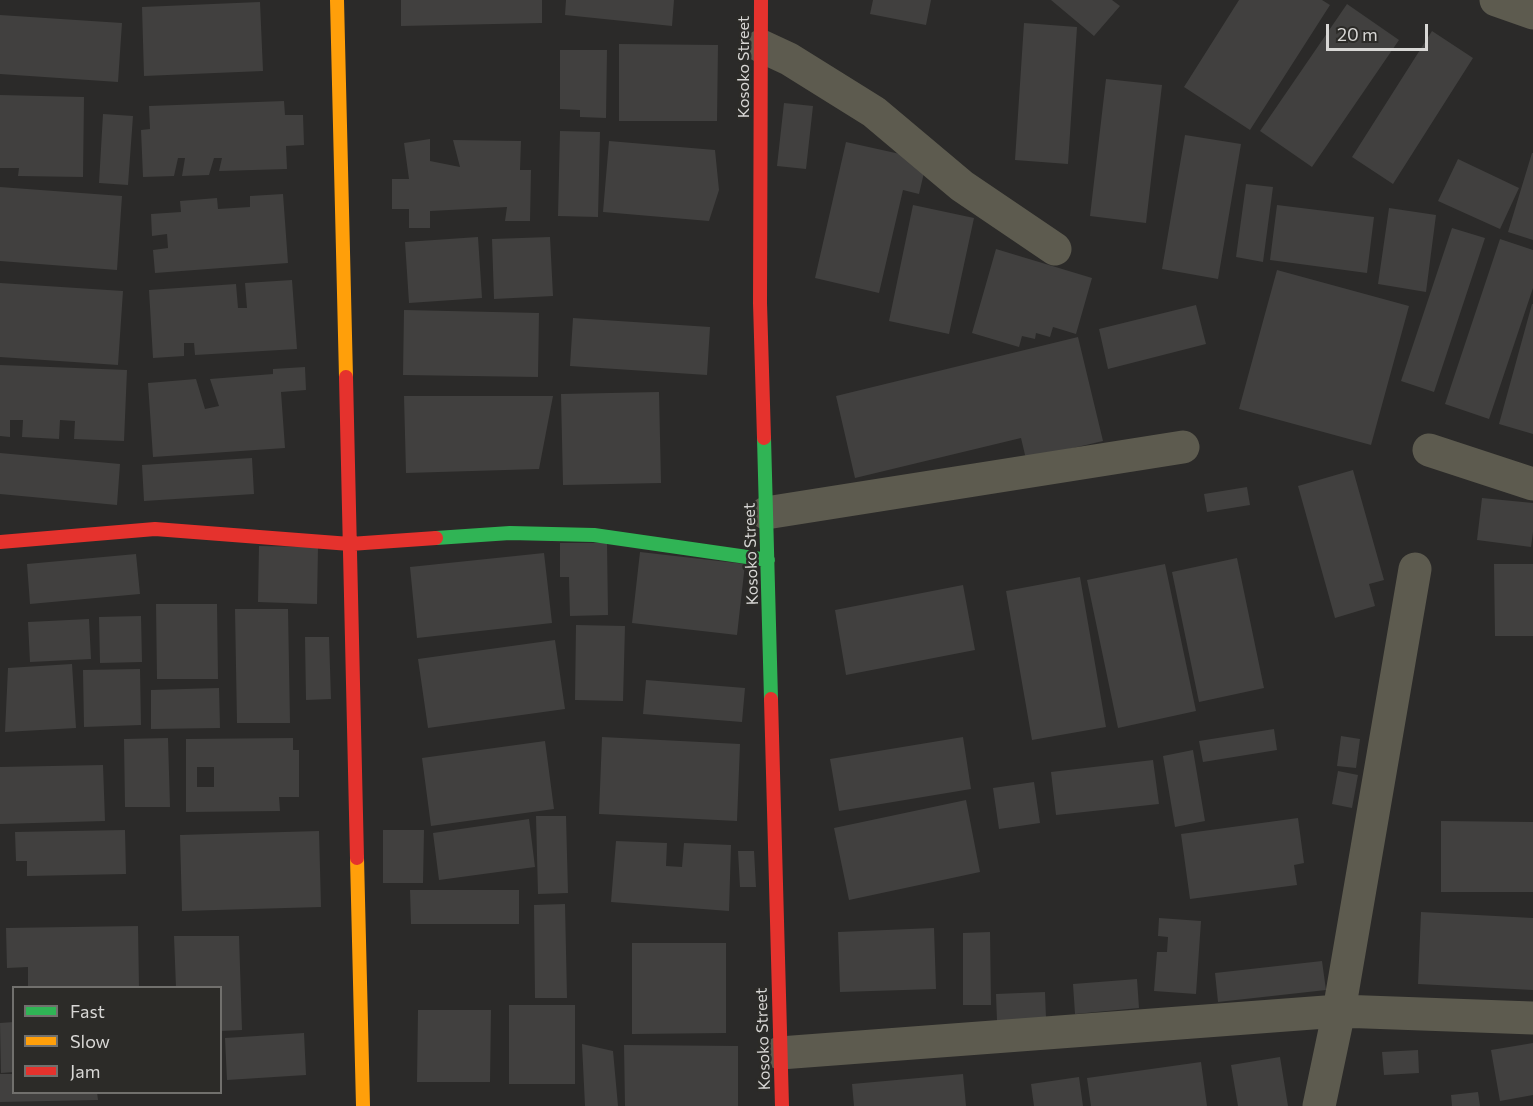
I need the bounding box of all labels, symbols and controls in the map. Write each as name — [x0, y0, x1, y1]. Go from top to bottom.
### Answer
scale bar — [1329, 12, 1431, 50]
street label: Kosoko Street — [734, 16, 754, 118]
text: 20 m — [1337, 23, 1378, 45]
street label: Kosoko Street — [740, 502, 762, 606]
legend — [12, 986, 222, 1094]
street label: Kosoko Street — [752, 987, 774, 1091]
text: Fast — [70, 1000, 105, 1022]
text: Slow — [70, 1030, 110, 1052]
text: Jam — [70, 1060, 100, 1082]

